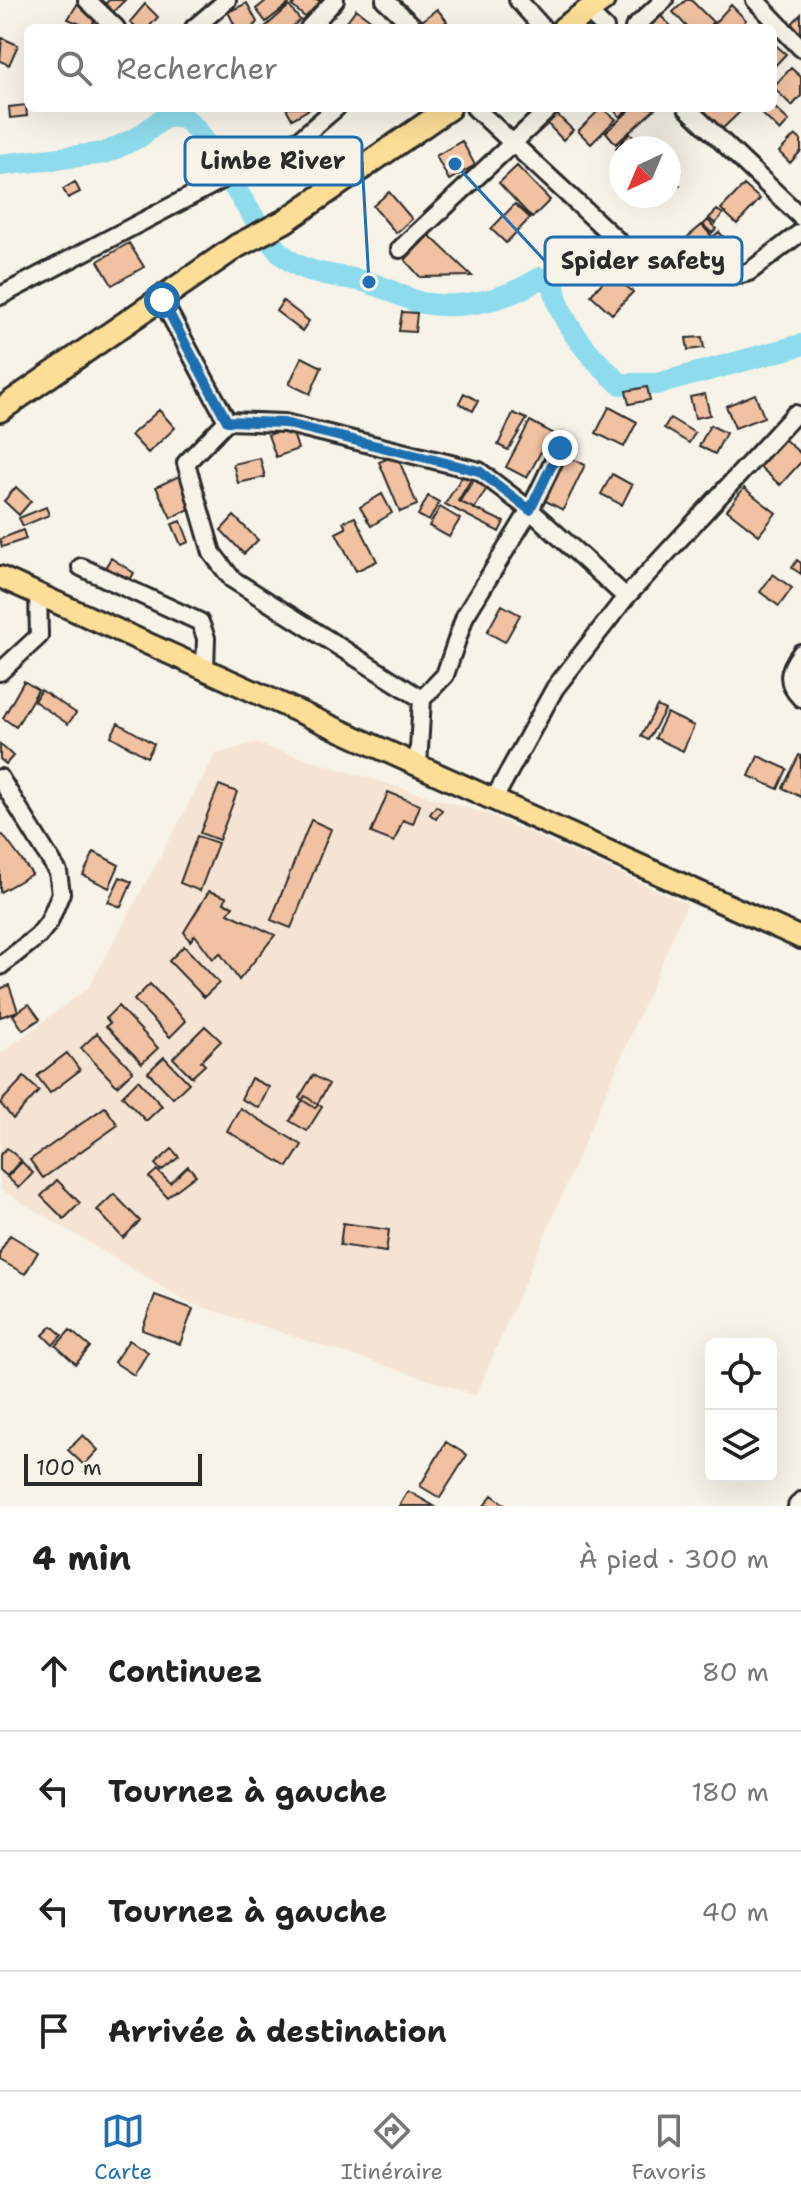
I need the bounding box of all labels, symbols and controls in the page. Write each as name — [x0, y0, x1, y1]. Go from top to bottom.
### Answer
search box — [24, 24, 777, 112]
icon: search — [52, 46, 96, 90]
text: Rechercher — [116, 48, 278, 89]
north arrow — [609, 136, 681, 208]
callout: Limbe River — [185, 137, 362, 185]
text: Limbe River — [200, 145, 346, 177]
callout: Spider safety — [545, 237, 742, 285]
text: Spider safety — [561, 245, 725, 277]
route start — [144, 282, 180, 318]
route end — [542, 430, 578, 466]
map controls — [705, 1338, 777, 1482]
button: locate — [705, 1338, 777, 1410]
button: layers — [705, 1410, 777, 1482]
scale bar — [24, 1450, 202, 1486]
text: 100 m — [36, 1453, 102, 1482]
text: 4 min — [32, 1535, 131, 1581]
text: À pied · 300 m — [579, 1541, 769, 1576]
icon: ahead — [32, 1649, 76, 1693]
text: Continuez — [108, 1651, 263, 1692]
text: 80 m — [702, 1654, 769, 1689]
icon: left — [32, 1769, 76, 1813]
text: Tournez à gauche — [108, 1771, 387, 1812]
text: 180 m — [691, 1774, 769, 1809]
icon: left — [32, 1889, 76, 1933]
text: Tournez à gauche — [108, 1891, 387, 1932]
text: 40 m — [702, 1894, 769, 1929]
icon: arrive — [32, 2009, 76, 2053]
text: Arrivée à destination — [108, 2011, 447, 2052]
tab: Carte — [94, 2109, 152, 2186]
tab: Itinéraire — [341, 2109, 443, 2186]
tab: Favoris — [632, 2109, 707, 2186]

